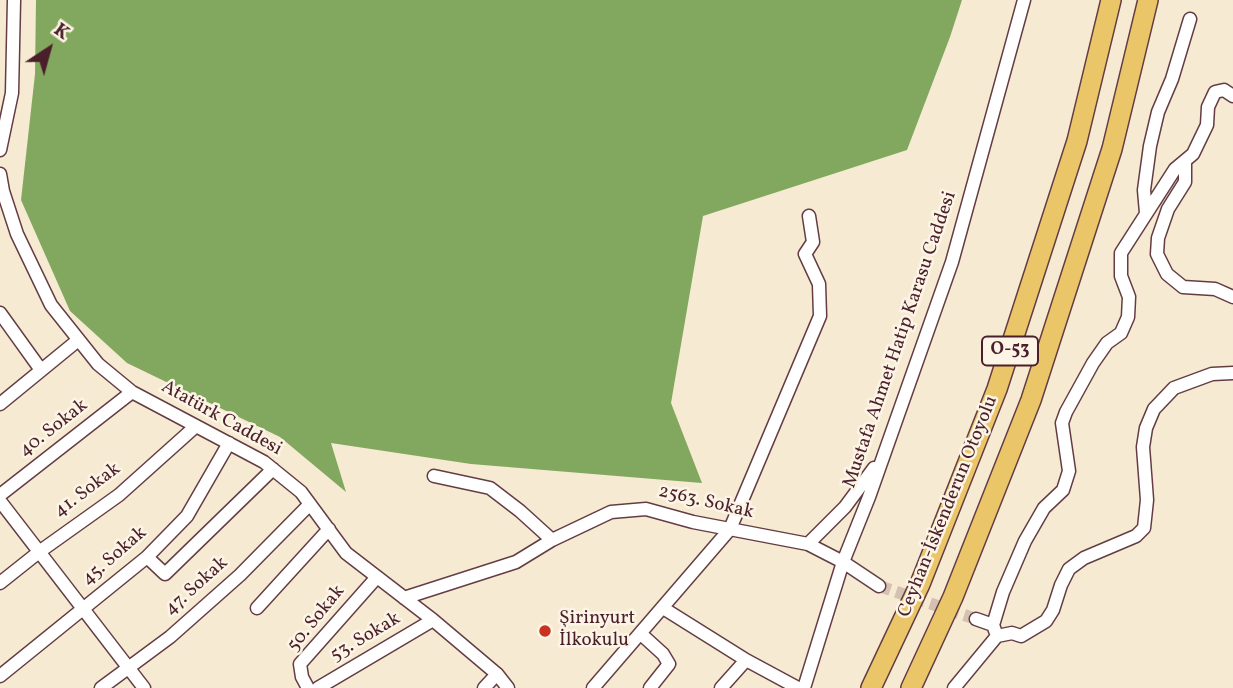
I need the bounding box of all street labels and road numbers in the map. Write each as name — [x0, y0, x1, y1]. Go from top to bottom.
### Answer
street label: Mustafa Ahmet Hatip Karasu Caddesi — [839, 189, 963, 491]
road number: O-53 — [982, 337, 1038, 366]
street label: Atatürk Caddesi — [157, 376, 285, 462]
street label: Ceyhan-İskenderun Otoyolu — [894, 393, 1004, 621]
street label: 40. Sokak — [15, 395, 93, 463]
street label: 41. Sokak — [50, 459, 126, 523]
street label: 2563. Sokak — [656, 481, 756, 525]
street label: 45. Sokak — [78, 523, 152, 591]
street label: 47. Sokak — [161, 553, 233, 621]
street label: 50. Sokak — [283, 581, 351, 657]
street label: 53. Sokak — [327, 608, 405, 668]

